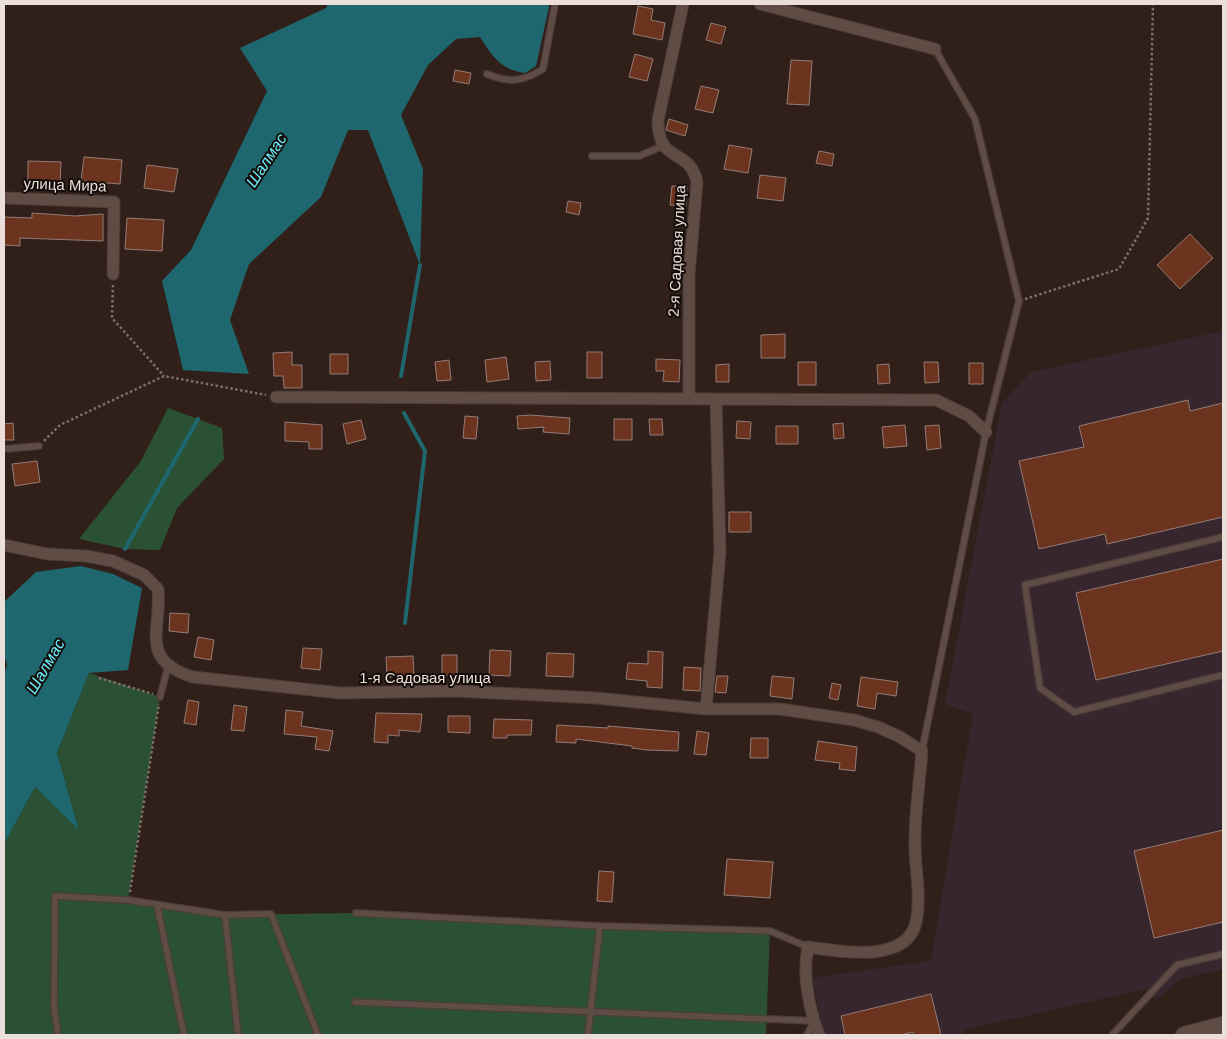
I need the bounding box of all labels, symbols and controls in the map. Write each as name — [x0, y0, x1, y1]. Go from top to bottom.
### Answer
water label: Шалмас — [243, 130, 290, 190]
street label: улица Мира — [23, 175, 107, 194]
street label: 2-я Садовая улица — [665, 184, 688, 317]
water label: Шалмас — [23, 636, 68, 697]
street label: 1-я Садовая улица — [359, 669, 492, 686]

